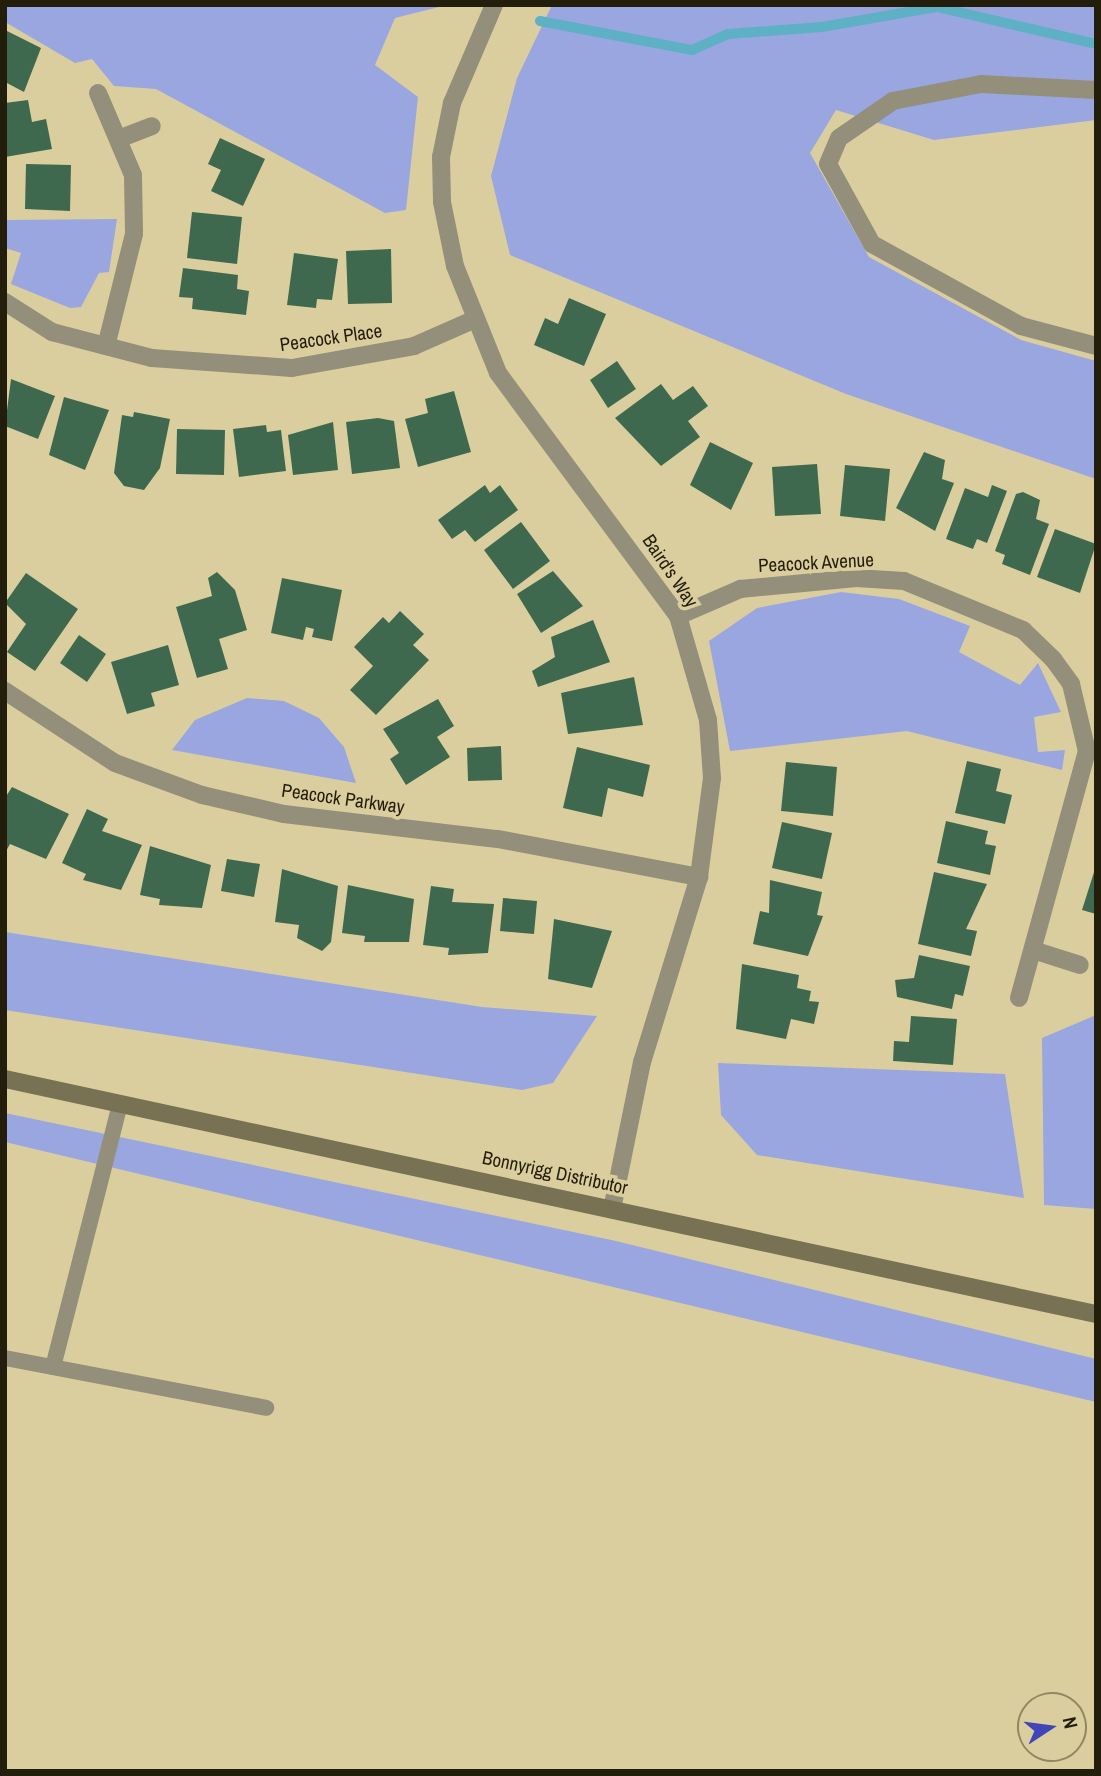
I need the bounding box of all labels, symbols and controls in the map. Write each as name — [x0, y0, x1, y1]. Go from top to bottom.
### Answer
street label: Peacock Place — [278, 320, 384, 356]
street label: Baird's Way — [637, 530, 703, 612]
street label: Peacock Avenue — [757, 549, 875, 577]
street label: Peacock Parkway — [280, 779, 406, 819]
street label: Bonnyrigg Distributor — [480, 1146, 630, 1200]
north arrow — [1017, 1692, 1087, 1762]
text: N — [1057, 1714, 1084, 1731]

